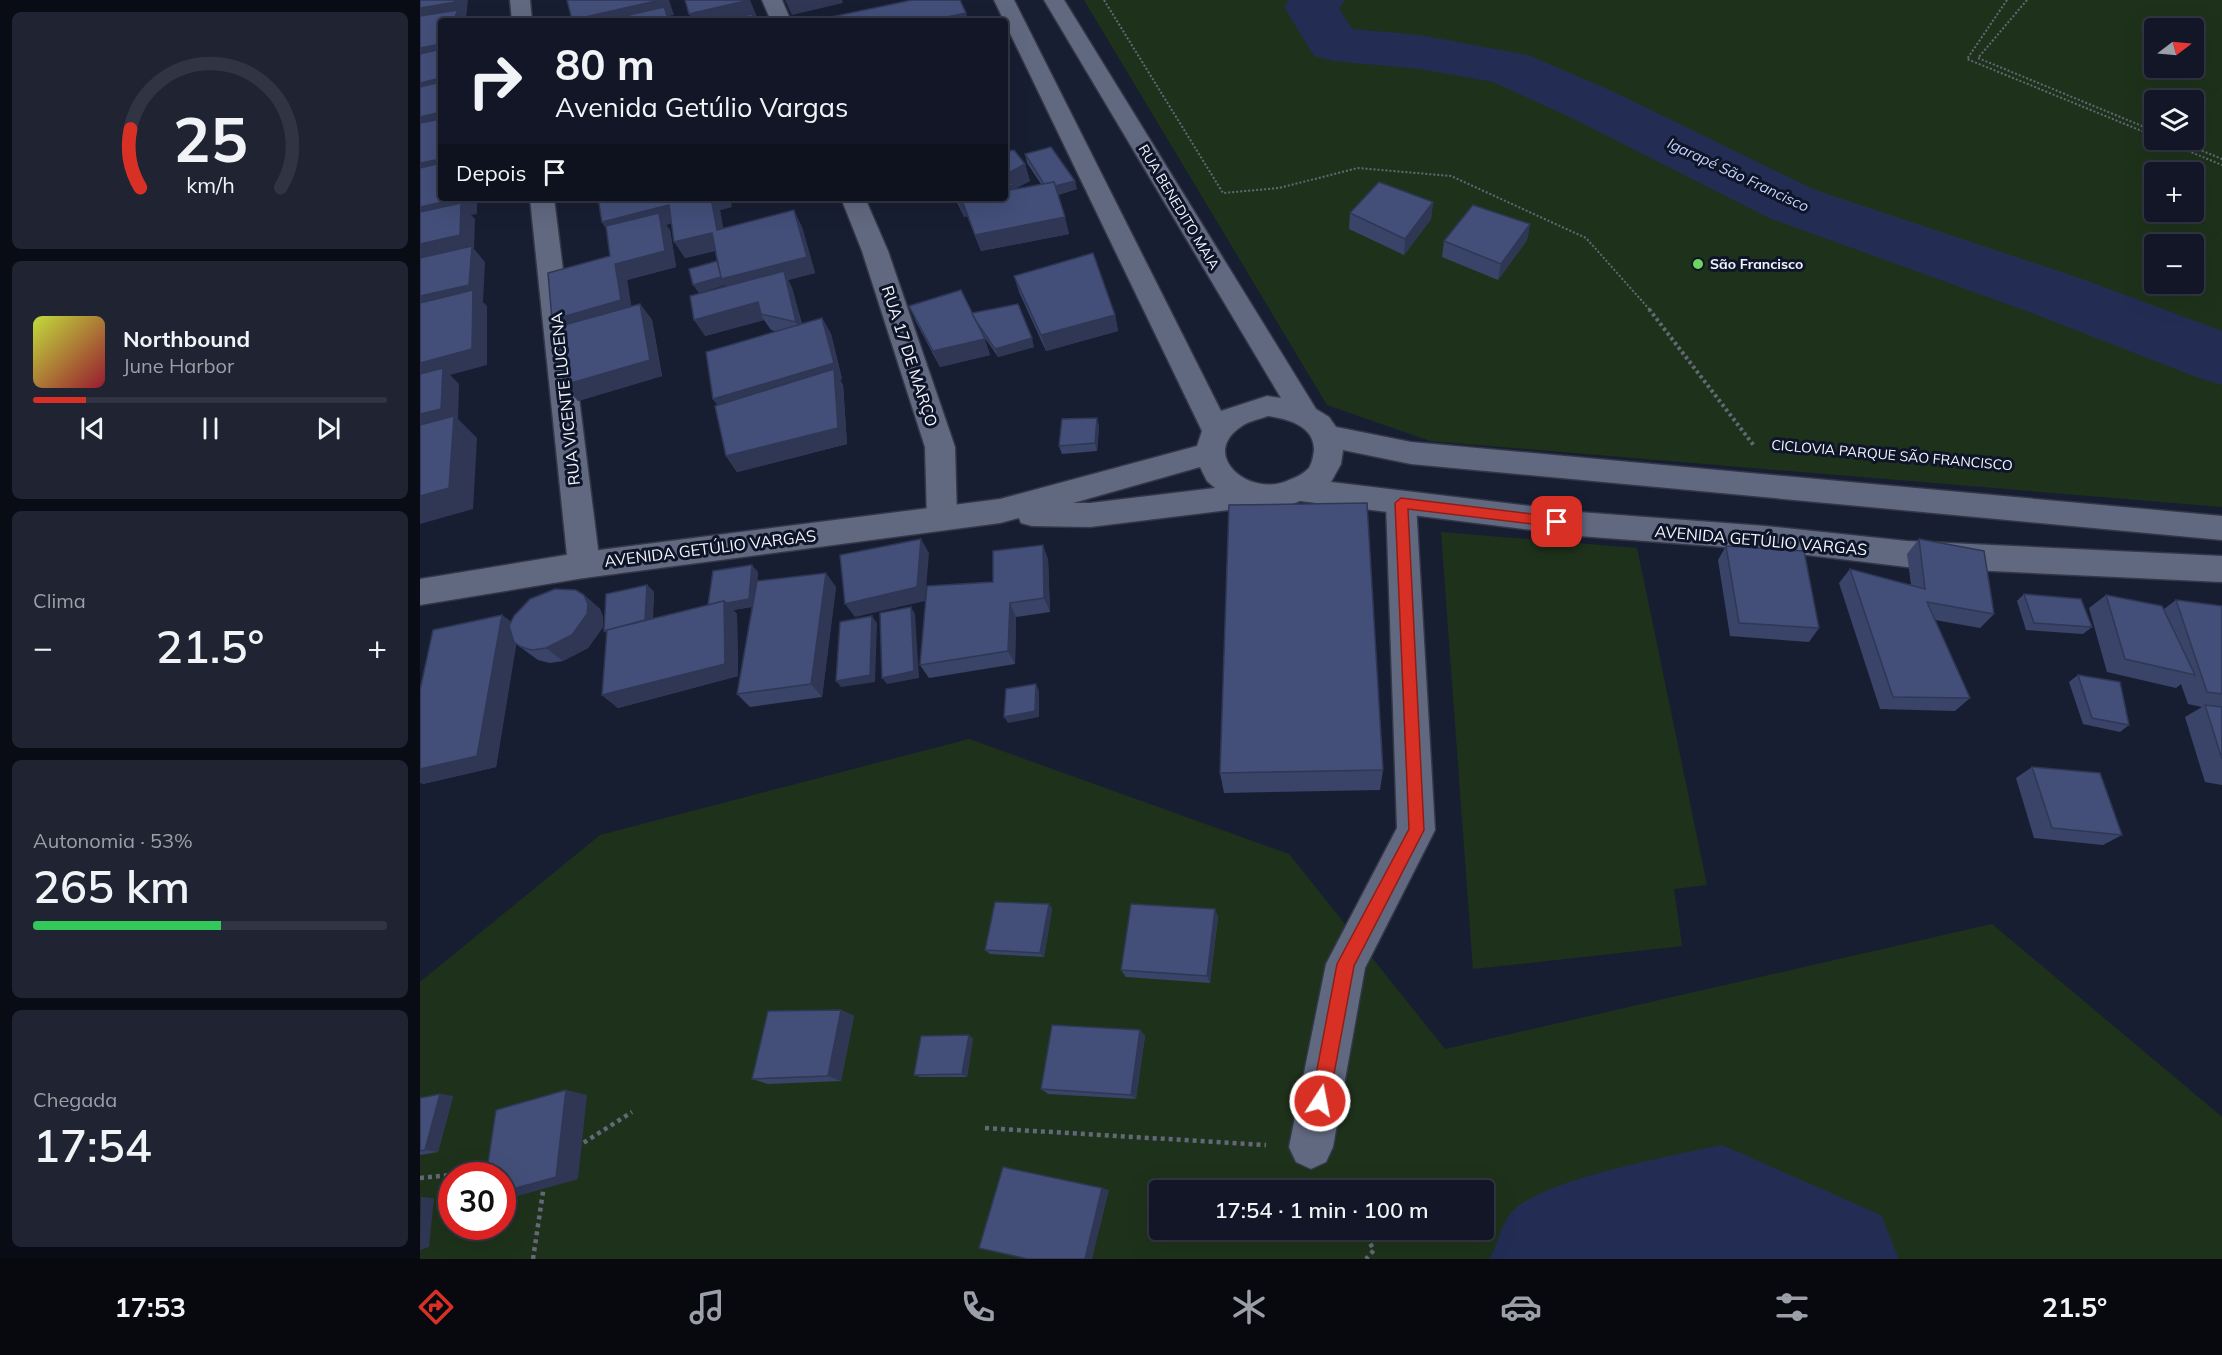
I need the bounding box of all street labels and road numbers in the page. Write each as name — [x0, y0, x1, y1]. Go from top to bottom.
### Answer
street label: RUA BENEDITO MAIA — [1135, 141, 1224, 273]
street label: RUA 17 DE MARÇO — [878, 283, 942, 429]
street label: RUA VICENTE LUCENA — [546, 311, 584, 486]
street label: CICLOVIA PARQUE SÃO FRANCISCO — [1771, 435, 2013, 475]
street label: AVENIDA GETÚLIO VARGAS — [1654, 521, 1868, 559]
street label: AVENIDA GETÚLIO VARGAS — [603, 525, 817, 571]

